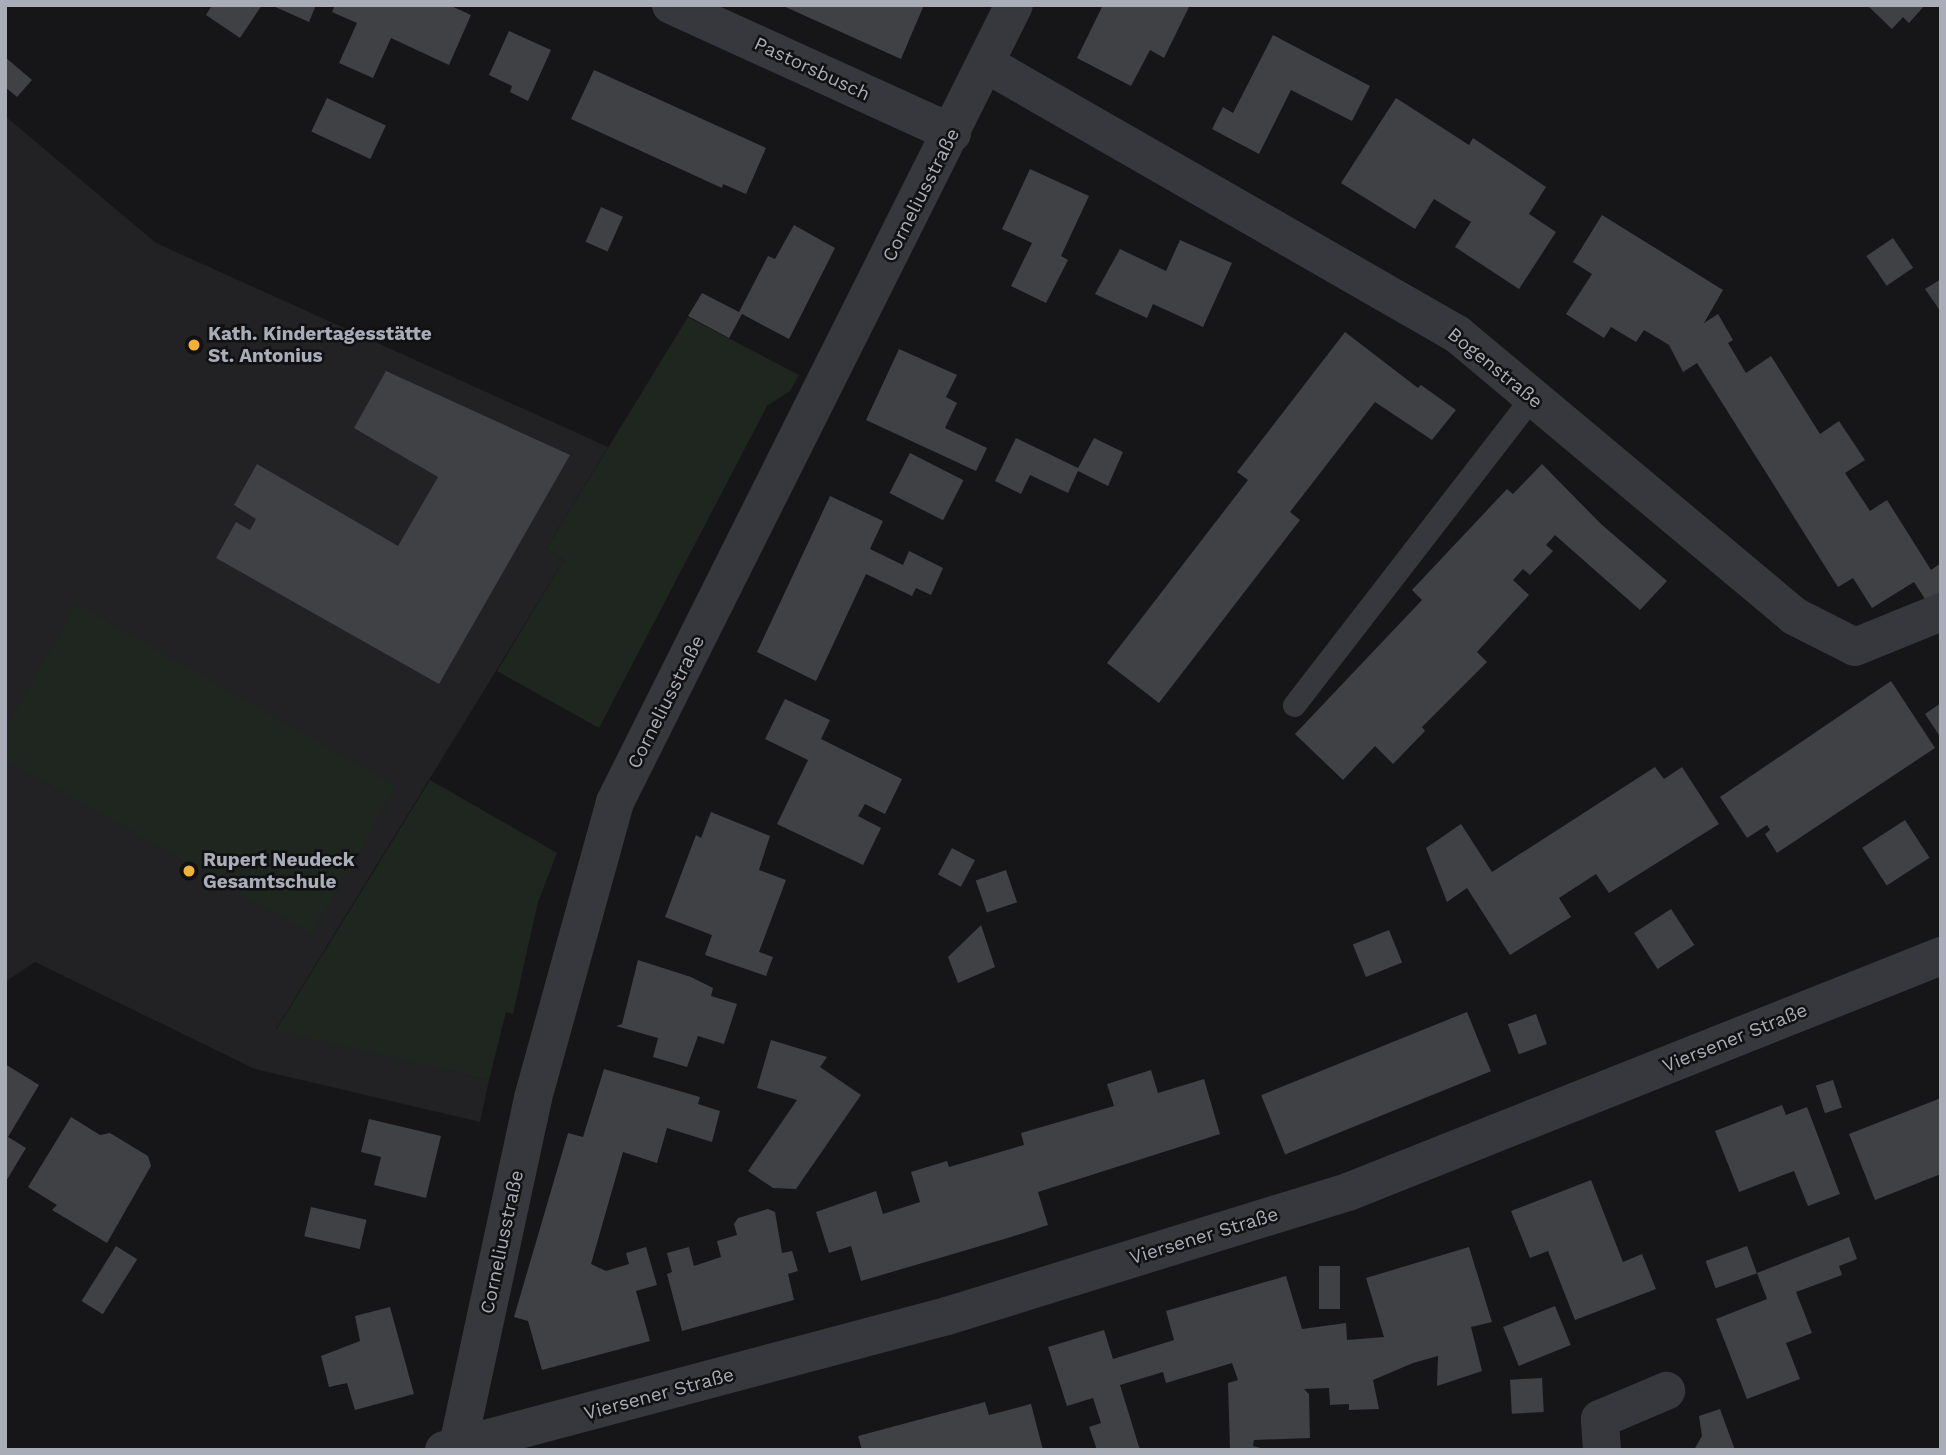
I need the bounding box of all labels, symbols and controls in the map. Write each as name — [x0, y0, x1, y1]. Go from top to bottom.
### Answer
street label: Pastorsbusch — [750, 32, 874, 106]
street label: Corneliusstraße — [878, 125, 964, 265]
place label: Kath. Kindertagesstätte St. Antonius — [208, 323, 432, 367]
street label: Bogenstraße — [1443, 323, 1547, 413]
marker: Kath. Kindertagesstätte St. Antonius — [186, 337, 202, 353]
street label: Corneliusstraße — [623, 632, 709, 772]
place label: Rupert Neudeck Gesamtschule — [203, 849, 355, 893]
marker: Rupert Neudeck Gesamtschule — [181, 863, 197, 879]
street label: Viersener Straße — [1659, 998, 1811, 1078]
street label: Corneliusstraße — [476, 1168, 528, 1316]
street label: Viersener Straße — [1127, 1202, 1281, 1270]
street label: Viersener Straße — [581, 1363, 737, 1425]

